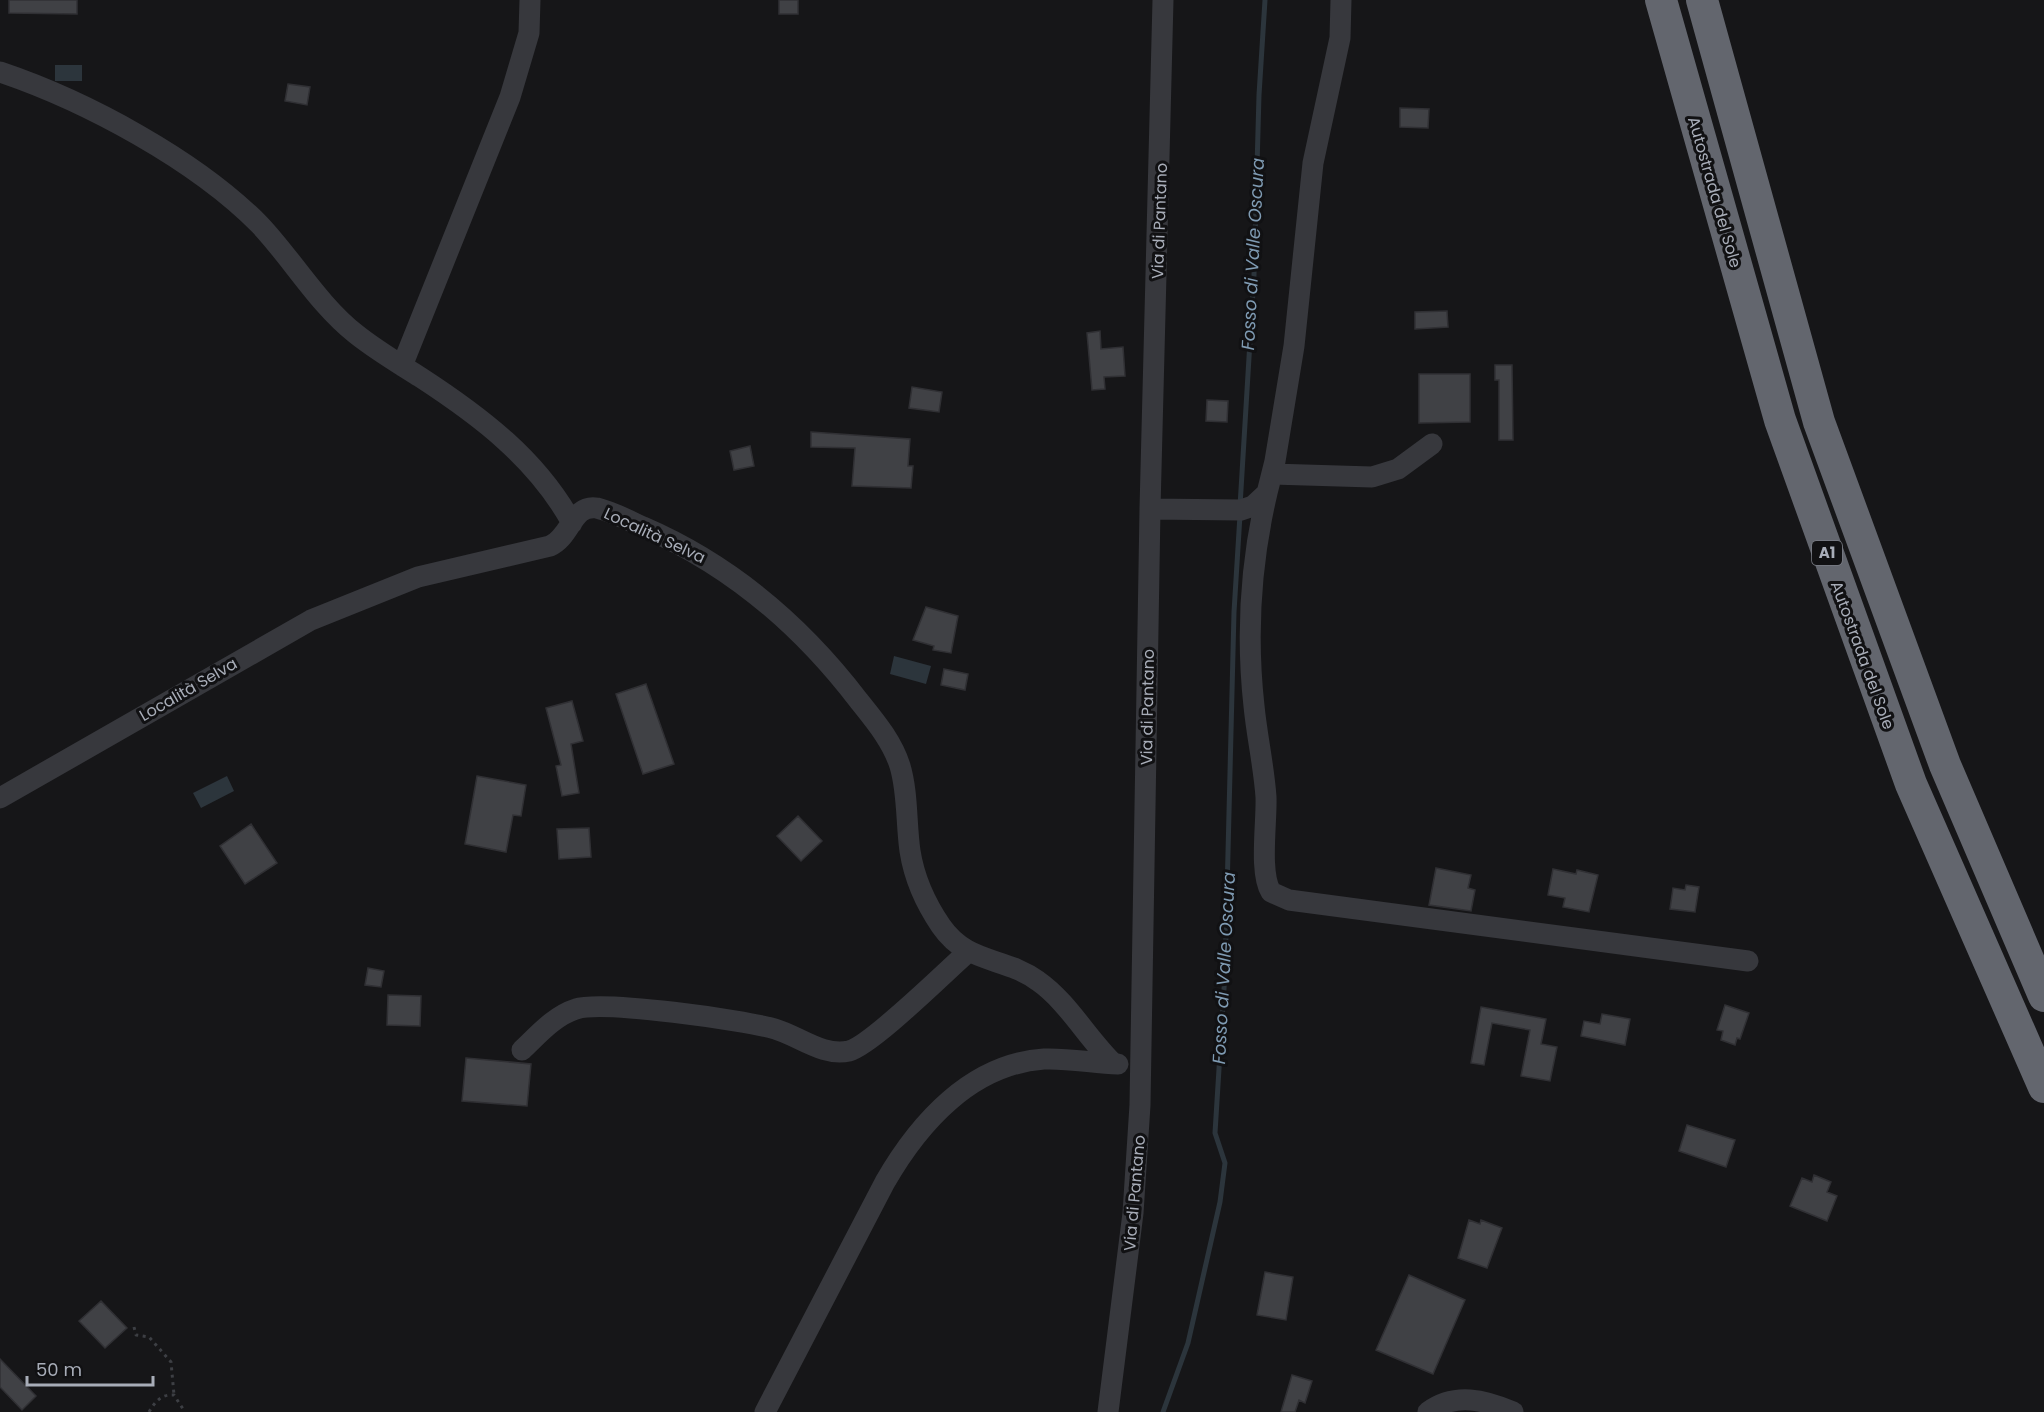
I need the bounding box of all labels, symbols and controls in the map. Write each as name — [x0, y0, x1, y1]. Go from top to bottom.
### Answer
street label: Autostrada del Sole — [1682, 114, 1747, 271]
water label: Fosso di Valle Oscura — [1235, 157, 1270, 351]
street label: Via di Pantano — [1146, 162, 1173, 280]
street label: Località Selva — [600, 502, 709, 569]
road number: A1 — [1812, 541, 1842, 565]
street label: Autostrada del Sole — [1825, 578, 1900, 733]
street label: Via di Pantano — [1135, 649, 1160, 765]
street label: Località Selva — [135, 652, 241, 727]
water label: Fosso di Valle Oscura — [1206, 871, 1241, 1065]
street label: Via di Pantano — [1118, 1134, 1151, 1252]
scale bar — [27, 1349, 153, 1387]
text: 50 m — [36, 1357, 82, 1382]

